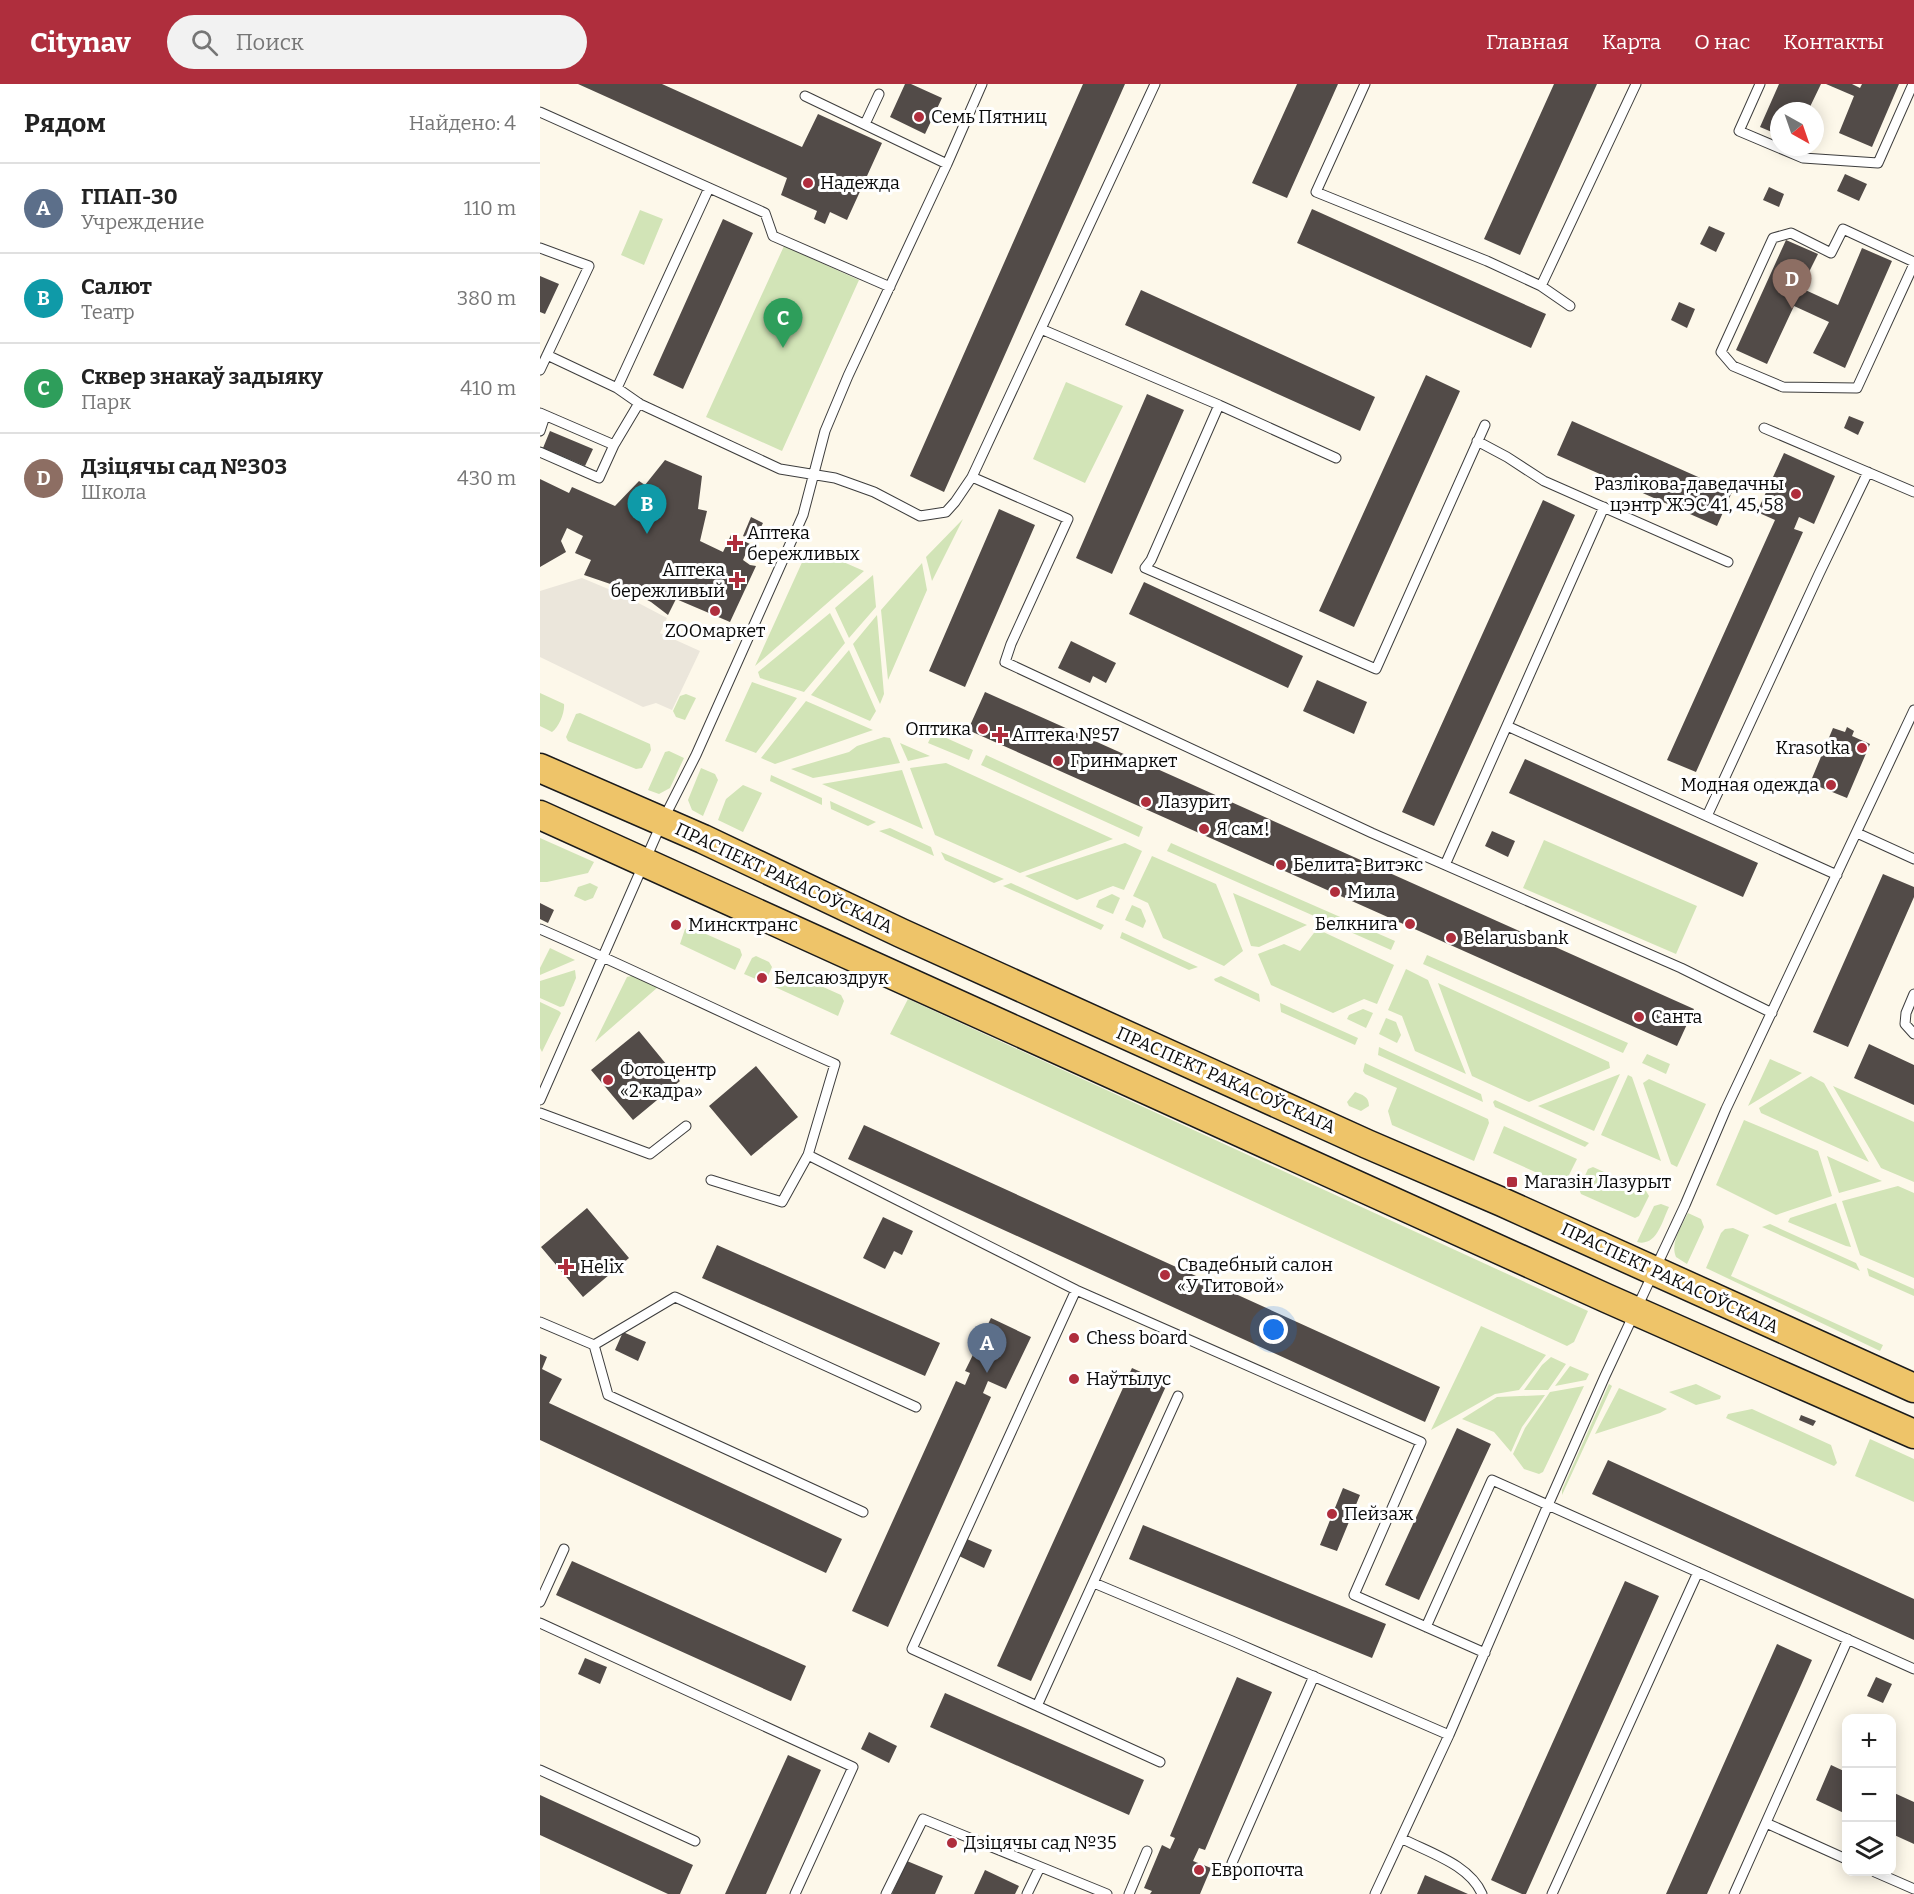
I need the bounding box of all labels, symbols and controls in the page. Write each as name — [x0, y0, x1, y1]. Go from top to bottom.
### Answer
search box — [167, 15, 587, 69]
text: Citynav — [30, 26, 131, 59]
icon: search — [188, 26, 221, 59]
text: Поиск — [236, 29, 304, 56]
text: Главная — [1486, 29, 1569, 55]
text: Карта — [1602, 29, 1661, 55]
text: О нас — [1694, 29, 1750, 55]
text: Контакты — [1783, 29, 1884, 55]
north arrow — [1770, 102, 1824, 156]
place label: Семь Пятниц — [931, 106, 1047, 128]
text: Рядом — [24, 108, 106, 139]
marker: Семь Пятниц — [912, 110, 926, 124]
text: Найдено: 4 — [409, 111, 516, 135]
place label: Надежда — [820, 172, 900, 194]
marker: Надежда — [801, 176, 815, 190]
text: ГПАП-30 — [81, 183, 178, 210]
text: A — [36, 196, 51, 220]
text: 110 m — [464, 196, 516, 220]
text: Учреждение — [81, 210, 205, 234]
pin: D — [1772, 260, 1812, 309]
text: Салют — [81, 273, 152, 300]
text: B — [37, 286, 50, 310]
text: 380 m — [457, 286, 516, 310]
pin: C — [764, 298, 802, 348]
text: Театр — [81, 300, 135, 324]
text: Сквер знакаў задыяку — [81, 363, 323, 390]
text: C — [37, 376, 50, 400]
text: 410 m — [460, 376, 516, 400]
text: Парк — [81, 390, 131, 414]
text: Дзіцячы сад №303 — [81, 453, 287, 480]
text: D — [36, 466, 51, 490]
text: 430 m — [457, 466, 516, 490]
place label: Разлікова-даведачны цэнтр ЖЭС 41, 45, 58 — [1594, 473, 1784, 516]
text: Школа — [81, 480, 147, 504]
pin: B — [628, 484, 666, 534]
marker: Разлікова-даведачны цэнтр ЖЭС 41, 45, 58 — [1789, 487, 1803, 501]
place label: Аптека бережливых — [747, 522, 860, 565]
marker: Аптека бережливых — [728, 536, 742, 550]
place label: Аптека бережливый — [610, 559, 725, 602]
marker: Аптека бережливый — [730, 573, 744, 587]
marker: ZOOмаркет — [708, 604, 722, 618]
place label: ZOOмаркет — [665, 620, 765, 642]
place label: Оптика — [905, 718, 971, 740]
marker: Оптика — [976, 722, 990, 736]
place label: Аптека №57 — [1012, 724, 1119, 746]
marker: Аптека №57 — [993, 728, 1007, 742]
place label: Krasotka — [1775, 737, 1850, 759]
marker: Krasotka — [1855, 741, 1869, 755]
place label: Гринмаркет — [1070, 750, 1177, 772]
marker: Гринмаркет — [1051, 754, 1065, 768]
place label: Модная одежда — [1681, 774, 1819, 796]
marker: Модная одежда — [1824, 778, 1838, 792]
place label: Лазурит — [1158, 791, 1230, 813]
marker: Лазурит — [1139, 795, 1153, 809]
street label: ПРАСПЕКТ РАКАСОЎСКАГА — [672, 818, 896, 938]
place label: Я сам! — [1216, 818, 1270, 840]
marker: Я сам! — [1197, 822, 1211, 836]
place label: Белита-Витэкс — [1293, 854, 1423, 876]
marker: Белита-Витэкс — [1274, 858, 1288, 872]
place label: Мила — [1347, 881, 1396, 903]
marker: Мила — [1328, 885, 1342, 899]
place label: Белкнига — [1315, 913, 1398, 935]
place label: Минсктранс — [688, 914, 798, 936]
marker: Белкнига — [1403, 917, 1417, 931]
marker: Минсктранс — [669, 918, 683, 932]
place label: Belarusbank — [1463, 927, 1569, 949]
marker: Belarusbank — [1444, 931, 1458, 945]
place label: Белсаюздрук — [774, 967, 889, 989]
marker: Белсаюздрук — [755, 971, 769, 985]
place label: Санта — [1651, 1006, 1703, 1028]
marker: Санта — [1632, 1010, 1646, 1024]
street label: ПРАСПЕКТ РАКАСОЎСКАГА — [1113, 1022, 1339, 1138]
place label: Фотоцентр «2 кадра» — [620, 1059, 716, 1102]
marker: Фотоцентр «2 кадра» — [601, 1073, 615, 1087]
place label: Магазін Лазурыт — [1524, 1171, 1671, 1193]
marker: Магазін Лазурыт — [1505, 1175, 1519, 1189]
street label: ПРАСПЕКТ РАКАСОЎСКАГА — [1558, 1218, 1782, 1338]
place label: Свадебный салон «У Титовой» — [1177, 1254, 1333, 1297]
place label: Helix — [580, 1256, 624, 1278]
marker: Helix — [557, 1258, 575, 1276]
marker: Свадебный салон «У Титовой» — [1158, 1268, 1172, 1282]
your location — [1259, 1315, 1288, 1344]
pin: A — [968, 1324, 1006, 1373]
place label: Chess board — [1086, 1327, 1188, 1349]
marker: Chess board — [1067, 1331, 1081, 1345]
place label: Наўтылус — [1086, 1368, 1171, 1390]
marker: Наўтылус — [1067, 1372, 1081, 1386]
place label: Пейзаж — [1344, 1503, 1413, 1525]
marker: Пейзаж — [1325, 1507, 1339, 1521]
map controls — [1842, 1714, 1896, 1876]
button: + — [1842, 1714, 1896, 1768]
button: − — [1842, 1768, 1896, 1822]
button: layers — [1842, 1822, 1896, 1876]
place label: Дзіцячы сад №35 — [964, 1832, 1117, 1854]
marker: Дзіцячы сад №35 — [945, 1836, 959, 1850]
place label: Европочта — [1211, 1859, 1304, 1881]
marker: Европочта — [1192, 1863, 1206, 1877]

